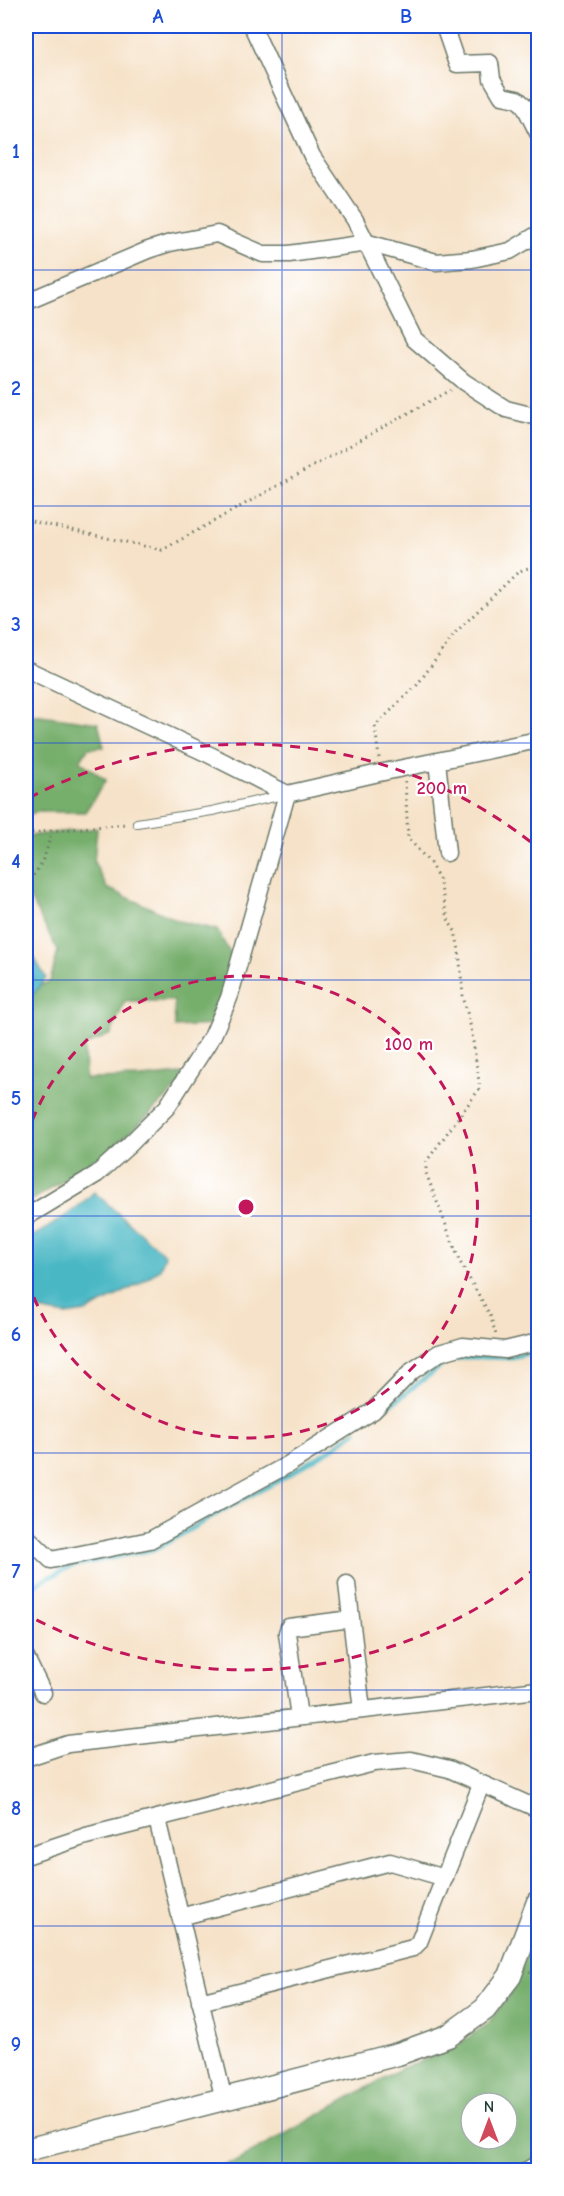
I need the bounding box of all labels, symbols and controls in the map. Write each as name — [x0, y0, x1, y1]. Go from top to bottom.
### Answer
text: A — [152, 5, 164, 28]
text: B — [400, 5, 412, 28]
text: 1 — [12, 140, 20, 163]
text: 2 — [11, 377, 21, 400]
text: 3 — [11, 613, 21, 636]
text: 200 m — [417, 778, 467, 799]
text: 4 — [11, 850, 21, 873]
text: 100 m — [385, 1034, 433, 1055]
text: 5 — [11, 1087, 21, 1110]
centre of rings — [236, 1197, 256, 1217]
text: 6 — [11, 1323, 21, 1346]
text: 7 — [12, 1560, 21, 1583]
text: 8 — [11, 1797, 21, 1820]
text: 9 — [11, 2033, 21, 2056]
north arrow — [459, 2091, 519, 2151]
text: N — [484, 2098, 494, 2116]

